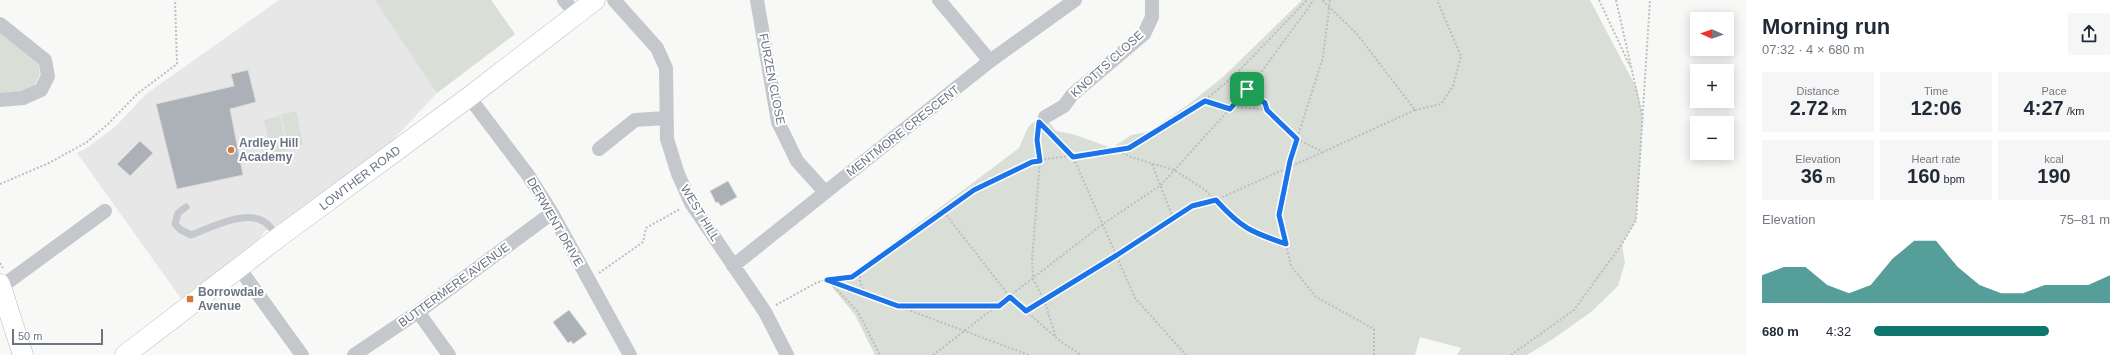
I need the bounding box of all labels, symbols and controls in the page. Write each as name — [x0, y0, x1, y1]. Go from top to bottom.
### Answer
north arrow — [1690, 12, 1734, 56]
map controls — [1690, 12, 1734, 160]
button: share — [2068, 13, 2110, 55]
text: Morning run — [1762, 14, 1890, 39]
street label: KNOTTS CLOSE — [1068, 28, 1146, 100]
street label: FURZEN CLOSE — [756, 32, 788, 126]
text: 07:32 · 4 × 680 m — [1762, 42, 1864, 57]
button: + — [1690, 64, 1734, 108]
pin — [1230, 72, 1264, 106]
icon: arrive — [1236, 78, 1258, 100]
street label: MENTMORE CRESCENT — [844, 82, 963, 179]
text: Distance — [1797, 85, 1839, 97]
text: Time — [1924, 85, 1948, 97]
text: Pace — [2041, 85, 2067, 97]
text: 2.72 — [1790, 97, 1829, 119]
text: 12:06 — [1910, 97, 1962, 119]
text: 4:27 — [2024, 97, 2064, 119]
text: km — [1829, 105, 1846, 117]
text: /km — [2064, 105, 2084, 117]
button: − — [1690, 116, 1734, 160]
place label: Ardley Hill Academy — [239, 136, 298, 164]
street label: LOWTHER ROAD — [317, 143, 404, 213]
marker: Ardley Hill Academy — [226, 145, 236, 155]
text: Elevation — [1795, 153, 1841, 165]
text: Heart rate — [1912, 153, 1960, 165]
text: kcal — [2044, 153, 2064, 165]
text: 36 — [1801, 165, 1823, 187]
text: 160 — [1907, 165, 1940, 187]
text: 190 — [2037, 165, 2071, 187]
text: m — [1823, 173, 1835, 185]
text: bpm — [1940, 173, 1965, 185]
street label: DERWENT DRIVE — [524, 175, 586, 269]
street label: WEST HILL — [678, 182, 722, 244]
text: Elevation — [1762, 212, 1815, 227]
text: 75–81 m — [2059, 212, 2110, 227]
street label: BUTTERMERE AVENUE — [396, 240, 512, 330]
place label: Borrowdale Avenue — [198, 285, 264, 313]
marker: Borrowdale Avenue — [185, 294, 195, 304]
text: 680 m — [1762, 324, 1799, 339]
text: 4:32 — [1826, 324, 1851, 339]
scale bar — [12, 327, 103, 346]
text: 50 m — [18, 330, 42, 342]

